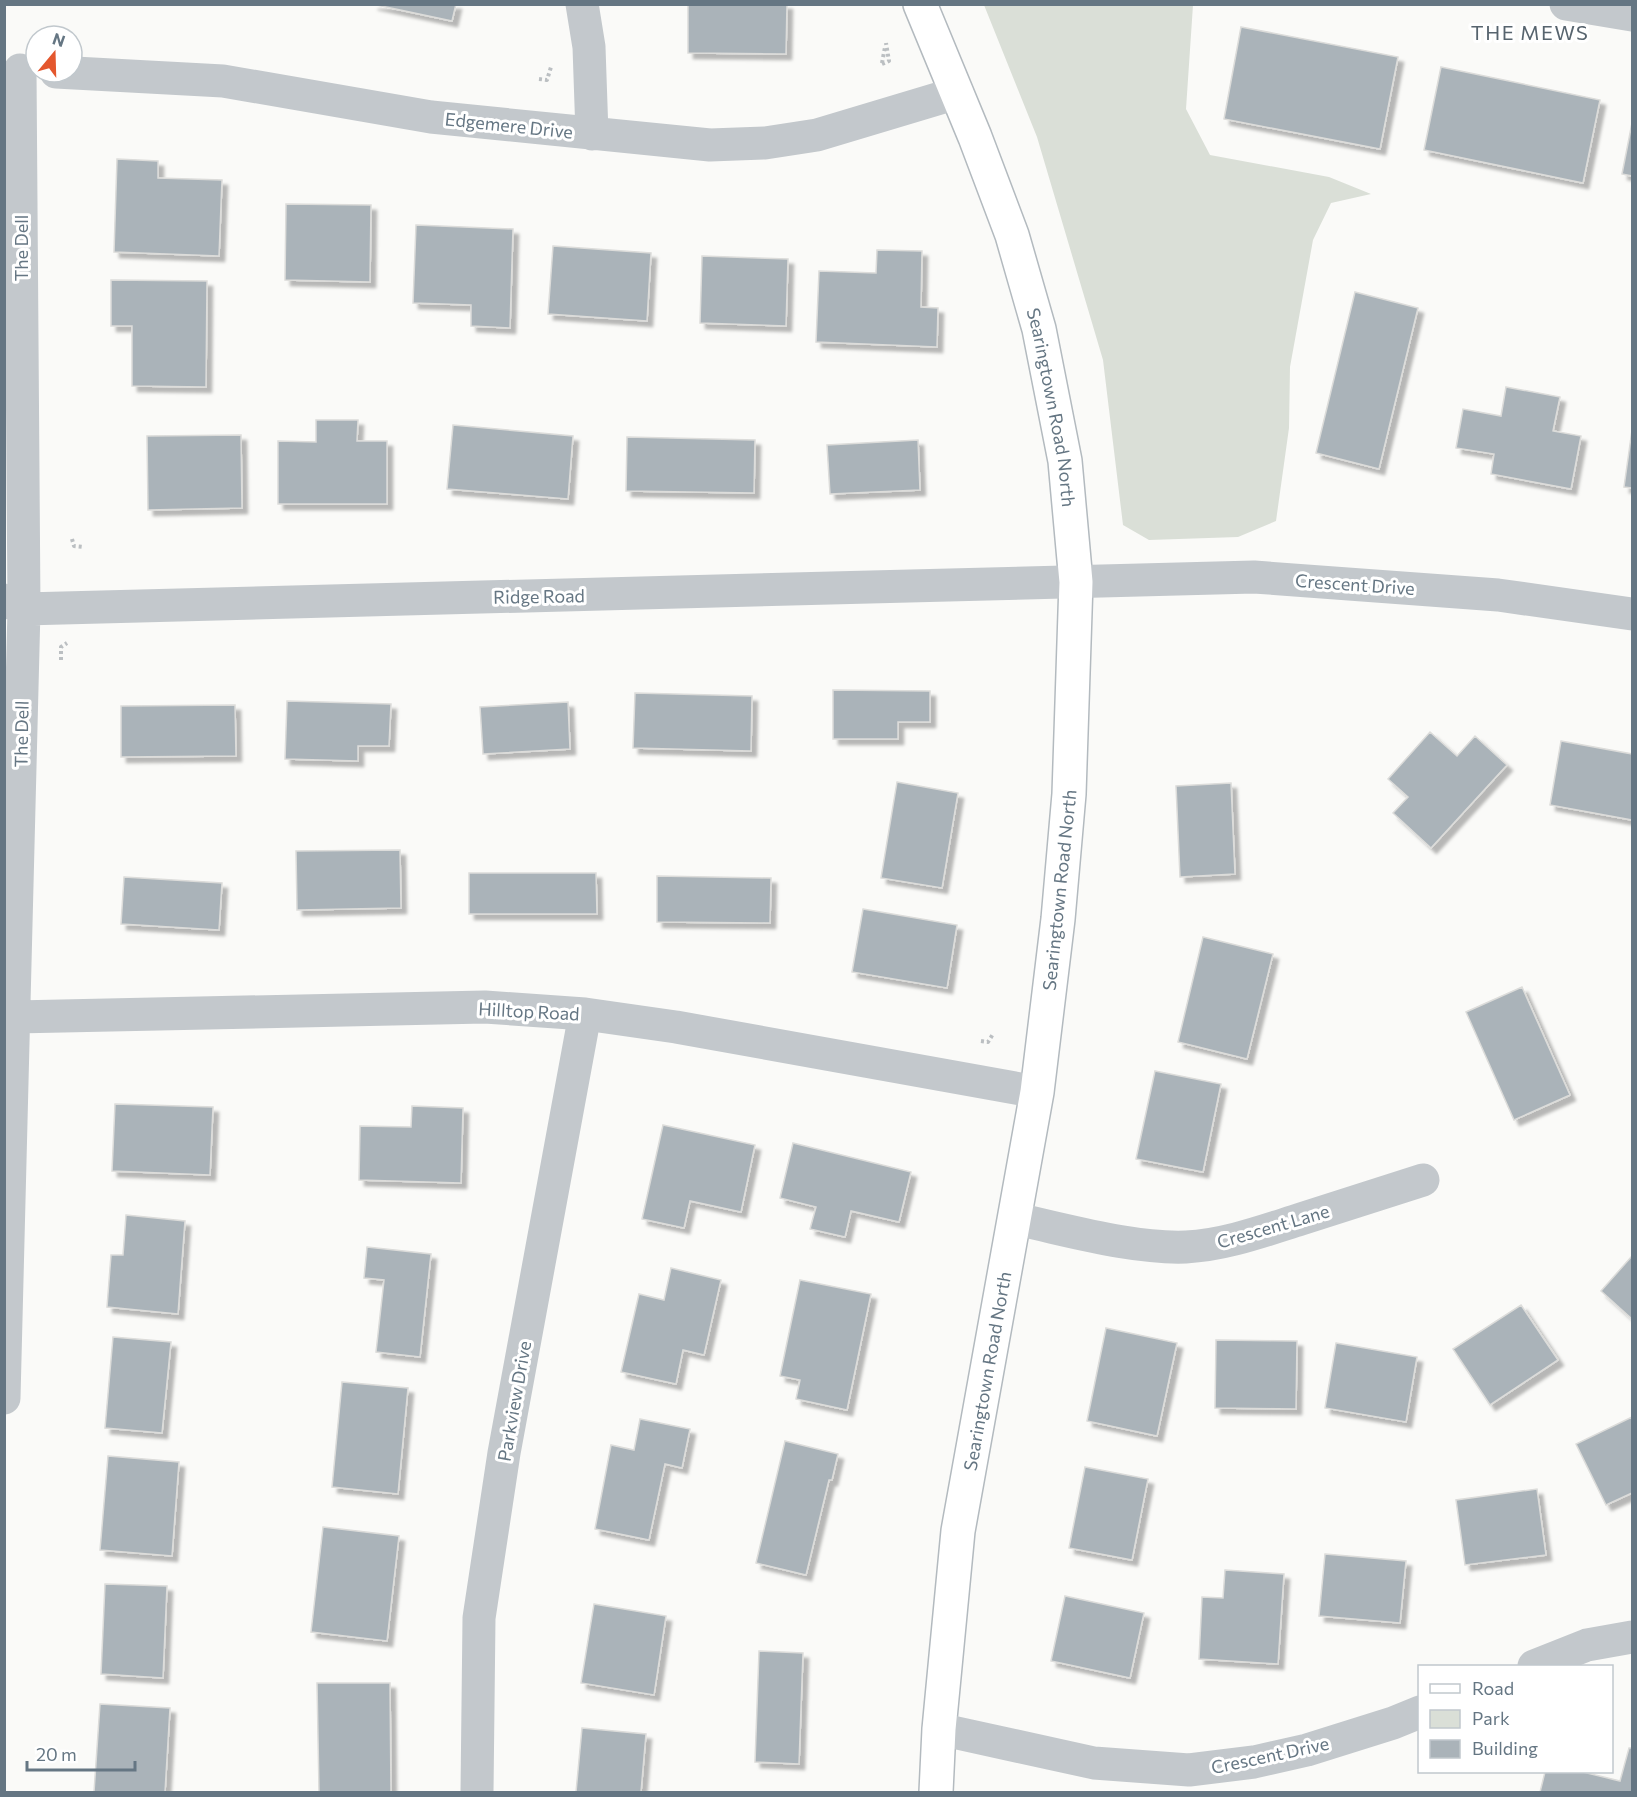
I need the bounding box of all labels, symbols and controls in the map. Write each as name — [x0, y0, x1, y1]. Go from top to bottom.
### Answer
district label: THE MEWS — [1471, 20, 1589, 44]
north arrow — [24, 24, 84, 84]
text: N — [50, 28, 68, 50]
street label: Edgemere Drive — [444, 107, 574, 143]
street label: The Dell — [10, 215, 32, 281]
street label: Searingtown Road North — [1022, 305, 1080, 508]
street label: Crescent Drive — [1294, 569, 1416, 599]
street label: Ridge Road — [493, 584, 585, 608]
street label: The Dell — [9, 700, 33, 768]
street label: Searingtown Road North — [1038, 788, 1080, 992]
street label: Hilltop Road — [478, 997, 580, 1025]
street label: Crescent Lane — [1214, 1199, 1332, 1253]
street label: Searingtown Road North — [959, 1270, 1015, 1472]
street label: Parkview Drive — [493, 1339, 535, 1463]
legend — [1418, 1665, 1613, 1773]
text: Road — [1472, 1677, 1514, 1699]
text: Park — [1472, 1707, 1510, 1729]
street label: Crescent Drive — [1209, 1732, 1331, 1778]
scale bar — [27, 1734, 135, 1772]
text: Building — [1472, 1737, 1538, 1759]
text: 20 m — [36, 1743, 77, 1765]

